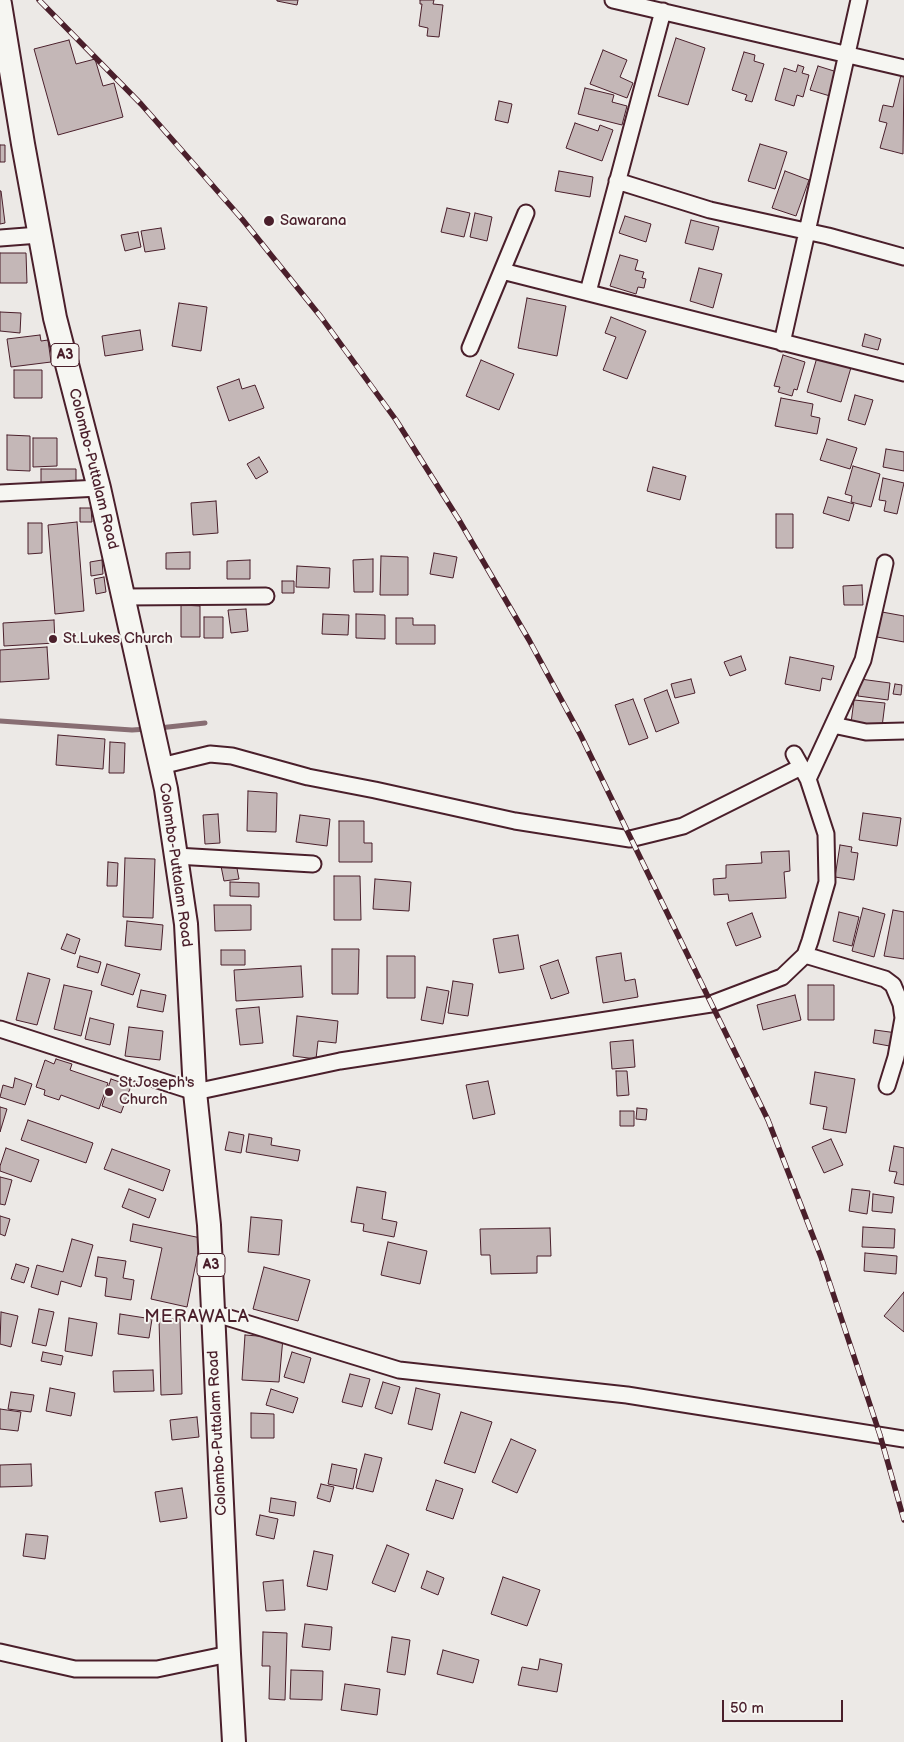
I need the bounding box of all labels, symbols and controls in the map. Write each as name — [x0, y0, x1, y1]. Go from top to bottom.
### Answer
place label: Sawarana — [280, 212, 347, 230]
marker: Sawarana — [262, 214, 276, 228]
road number: A3 — [51, 344, 79, 366]
street label: Colombo-Puttalam Road — [64, 387, 122, 551]
place label: St.Lukes Church — [63, 630, 173, 648]
marker: St.Lukes Church — [47, 633, 59, 645]
street label: Colombo-Puttalam Road — [155, 782, 195, 948]
place label: St.Joseph's Church — [119, 1074, 194, 1109]
marker: St.Joseph's Church — [103, 1086, 115, 1098]
road number: A3 — [197, 1254, 225, 1276]
district label: MERAWALA — [143, 1306, 251, 1328]
street label: Colombo-Puttalam Road — [205, 1350, 231, 1516]
scale bar — [724, 1690, 845, 1722]
text: 50 m — [730, 1699, 764, 1718]

